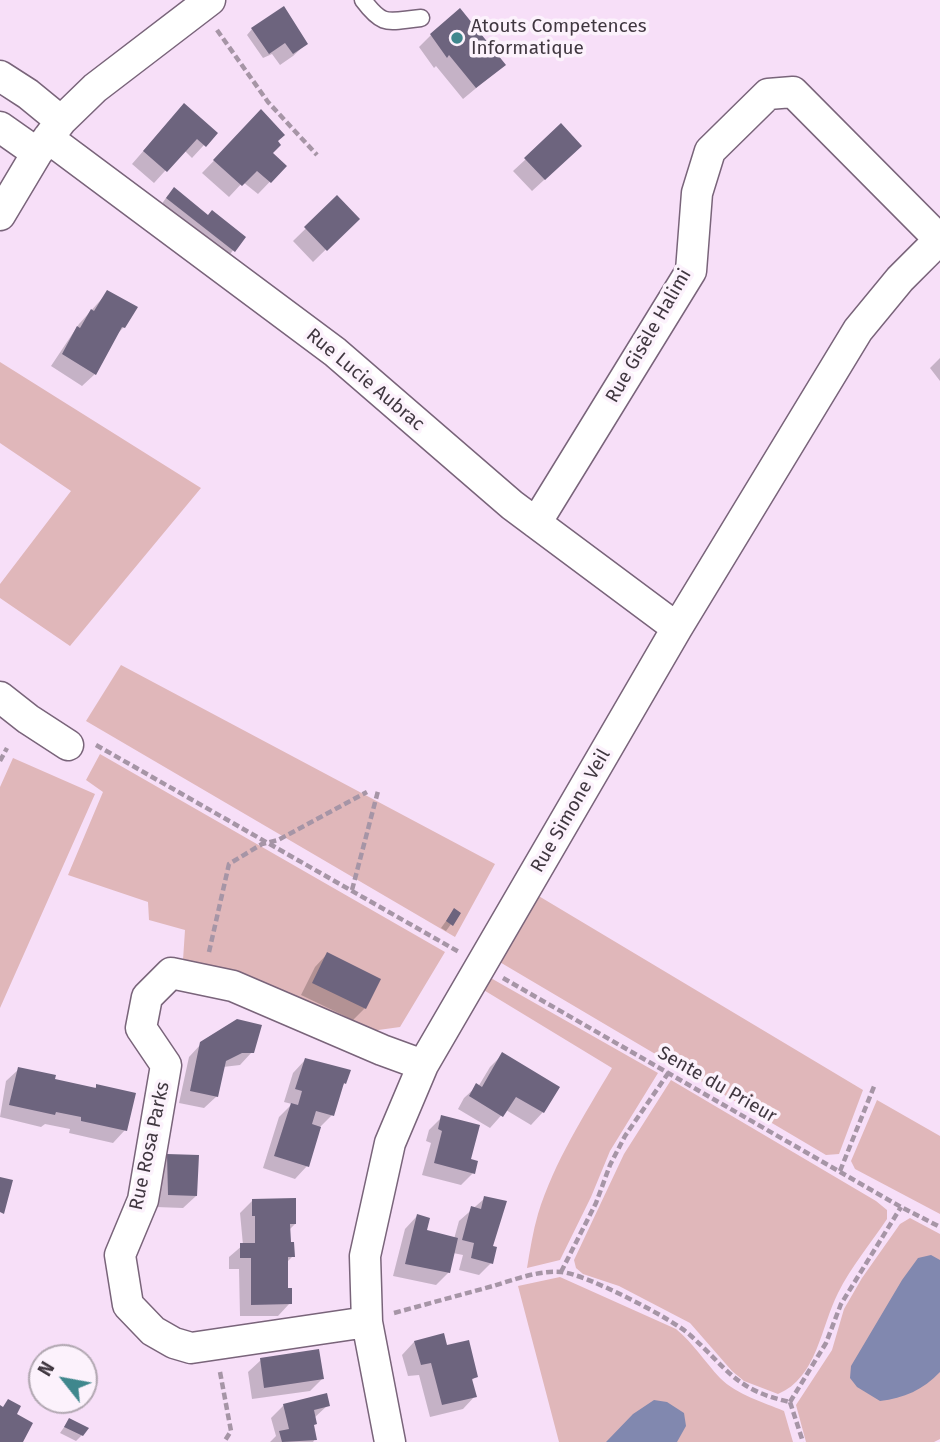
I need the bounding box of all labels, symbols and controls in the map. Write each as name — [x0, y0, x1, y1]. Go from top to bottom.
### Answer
place label: Atouts Competences Informatique — [471, 16, 647, 60]
marker: Atouts Competences Informatique — [449, 30, 465, 46]
street label: Rue Gisèle Halimi — [601, 265, 697, 407]
street label: Rue Lucie Aubrac — [301, 324, 429, 436]
street label: Rue Simone Veil — [526, 745, 616, 877]
street label: Sente du Prieur — [654, 1042, 780, 1128]
street label: Rue Rosa Parks — [125, 1080, 175, 1212]
north arrow — [28, 1344, 98, 1414]
text: N — [33, 1358, 59, 1380]

